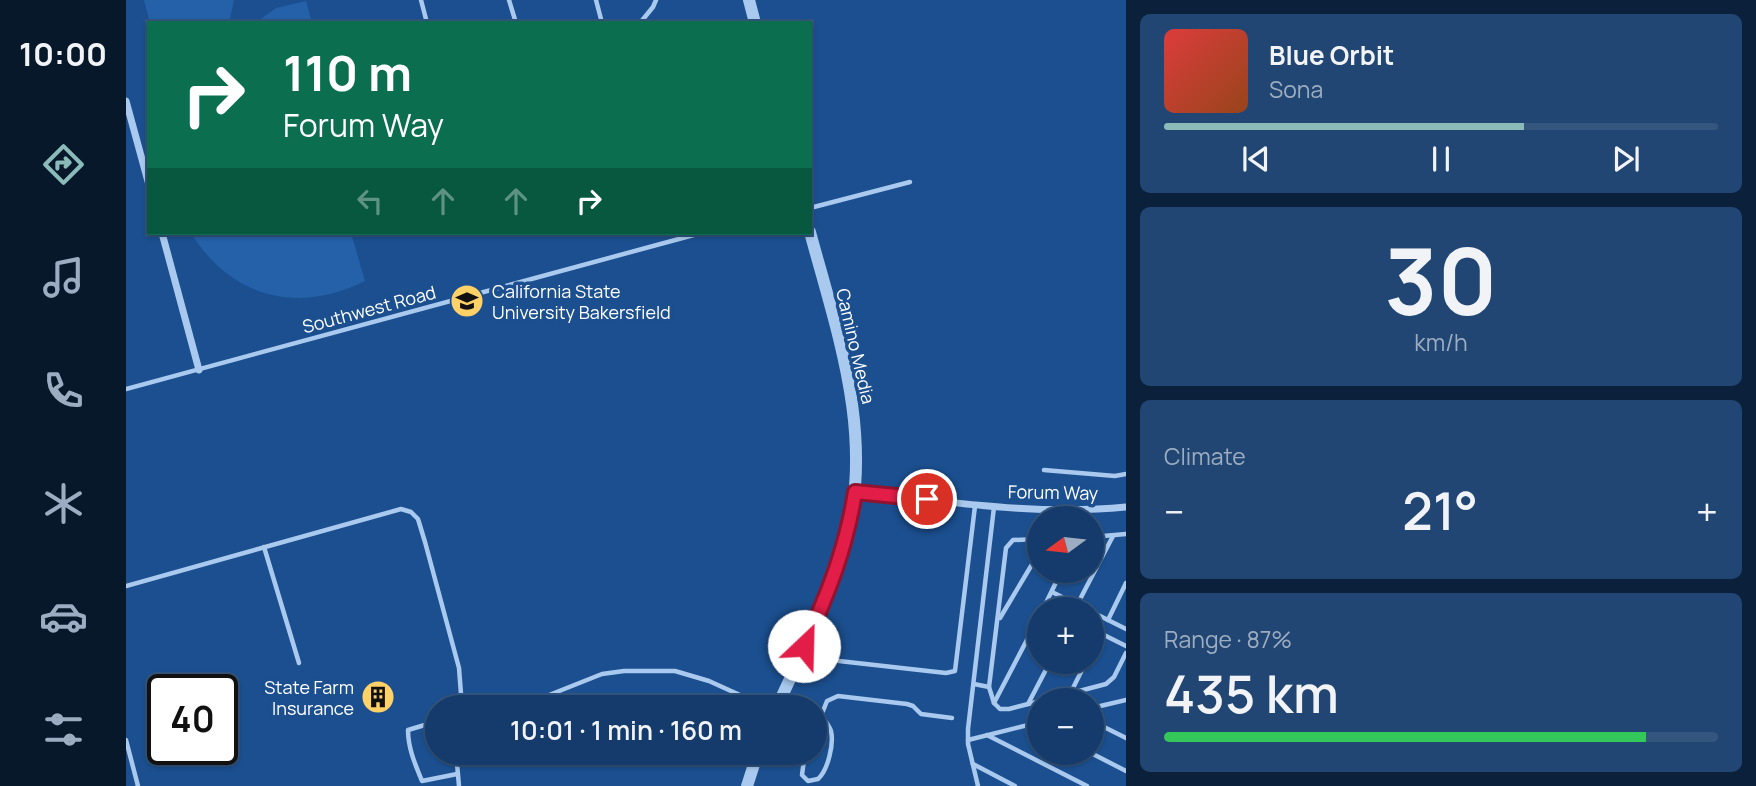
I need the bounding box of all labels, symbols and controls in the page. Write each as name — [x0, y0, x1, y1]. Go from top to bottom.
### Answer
text: 10:00 — [19, 32, 107, 76]
text: Blue Orbit — [1269, 37, 1394, 73]
text: 110 m — [283, 39, 412, 106]
icon: right — [168, 49, 259, 140]
text: Sona — [1269, 73, 1323, 105]
text: Forum Way — [283, 103, 444, 147]
icon: directions — [39, 140, 88, 189]
icon: previous — [1237, 140, 1275, 178]
icon: pause — [1422, 140, 1460, 178]
icon: next — [1607, 140, 1645, 178]
icon: left — [351, 182, 389, 220]
icon: ahead — [424, 182, 462, 220]
icon: ahead — [497, 182, 535, 220]
icon: right — [570, 182, 608, 220]
text: 30 — [1385, 218, 1497, 342]
icon: music — [39, 253, 88, 302]
place label: California State University Bakersfield — [492, 279, 671, 324]
street label: Southwest Road — [300, 280, 438, 338]
school or university icon: California State University Bakersfield — [448, 282, 486, 320]
street label: Camino Media — [831, 286, 881, 406]
text: km/h — [1414, 326, 1468, 358]
icon: phone — [39, 366, 88, 415]
text: Climate — [1164, 440, 1246, 472]
pin — [897, 469, 957, 529]
text: 21° — [1402, 475, 1478, 546]
icon: climate — [39, 479, 88, 528]
street label: Forum Way — [1008, 479, 1099, 505]
icon: arrive — [908, 480, 946, 518]
text: − — [1164, 485, 1185, 537]
text: + — [1696, 485, 1718, 537]
north arrow — [1027, 506, 1104, 583]
map controls — [1027, 506, 1104, 765]
icon: car — [39, 592, 88, 641]
button: + — [1027, 597, 1104, 674]
position arrow — [767, 609, 841, 683]
text: Range · 87% — [1164, 623, 1292, 655]
text: 435 km — [1164, 658, 1339, 729]
speed limit sign: 40 — [147, 674, 238, 765]
place label: State Farm Insurance — [264, 675, 354, 720]
building icon: State Farm Insurance — [359, 678, 397, 716]
button: − — [1027, 688, 1104, 765]
icon: filters — [39, 705, 88, 754]
text: 10:01 · 1 min · 160 m — [510, 712, 742, 748]

